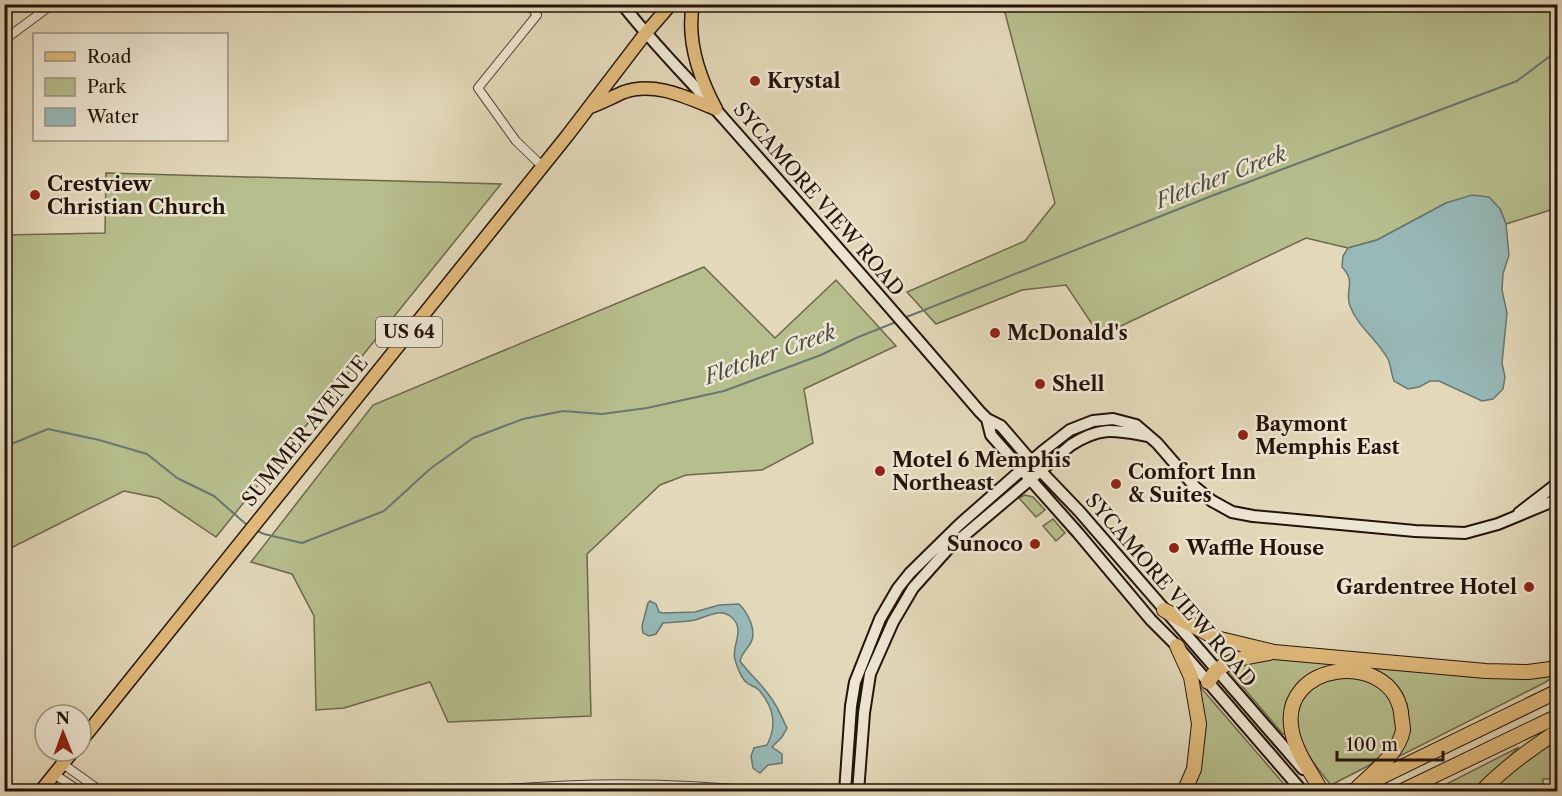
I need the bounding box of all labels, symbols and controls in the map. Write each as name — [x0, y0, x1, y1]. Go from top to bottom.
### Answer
legend — [33, 33, 228, 141]
text: Road — [87, 46, 132, 68]
place label: Krystal — [767, 69, 841, 93]
marker: Krystal — [748, 74, 762, 88]
text: Park — [87, 76, 128, 98]
street label: SYCAMORE VIEW ROAD — [728, 97, 910, 301]
text: Water — [86, 106, 139, 128]
water label: Fletcher Creek — [1150, 141, 1290, 214]
place label: Crestview Christian Church — [47, 172, 226, 219]
marker: Crestview Christian Church — [28, 188, 42, 202]
road number: US 64 — [376, 317, 442, 347]
water label: Fletcher Creek — [699, 319, 839, 390]
place label: McDonald's — [1007, 321, 1128, 345]
marker: McDonald's — [988, 326, 1002, 340]
street label: SUMMER AVENUE — [237, 351, 373, 511]
place label: Shell — [1052, 372, 1105, 396]
marker: Shell — [1033, 377, 1047, 391]
place label: Baymont Memphis East — [1255, 412, 1399, 459]
marker: Baymont Memphis East — [1236, 428, 1250, 442]
place label: Motel 6 Memphis Northeast — [892, 448, 1071, 495]
place label: Comfort Inn & Suites — [1128, 460, 1257, 507]
marker: Motel 6 Memphis Northeast — [873, 464, 887, 478]
marker: Comfort Inn & Suites — [1109, 477, 1123, 491]
street label: SYCAMORE VIEW ROAD — [1080, 488, 1262, 692]
place label: Sunoco — [947, 532, 1023, 556]
place label: Waffle House — [1185, 536, 1324, 560]
marker: Sunoco — [1028, 537, 1042, 551]
marker: Waffle House — [1167, 541, 1181, 555]
place label: Gardentree Hotel — [1336, 575, 1517, 599]
marker: Gardentree Hotel — [1522, 580, 1536, 594]
north arrow — [33, 703, 93, 763]
text: N — [56, 708, 70, 728]
scale bar — [1337, 724, 1444, 762]
text: 100 m — [1346, 734, 1398, 756]

